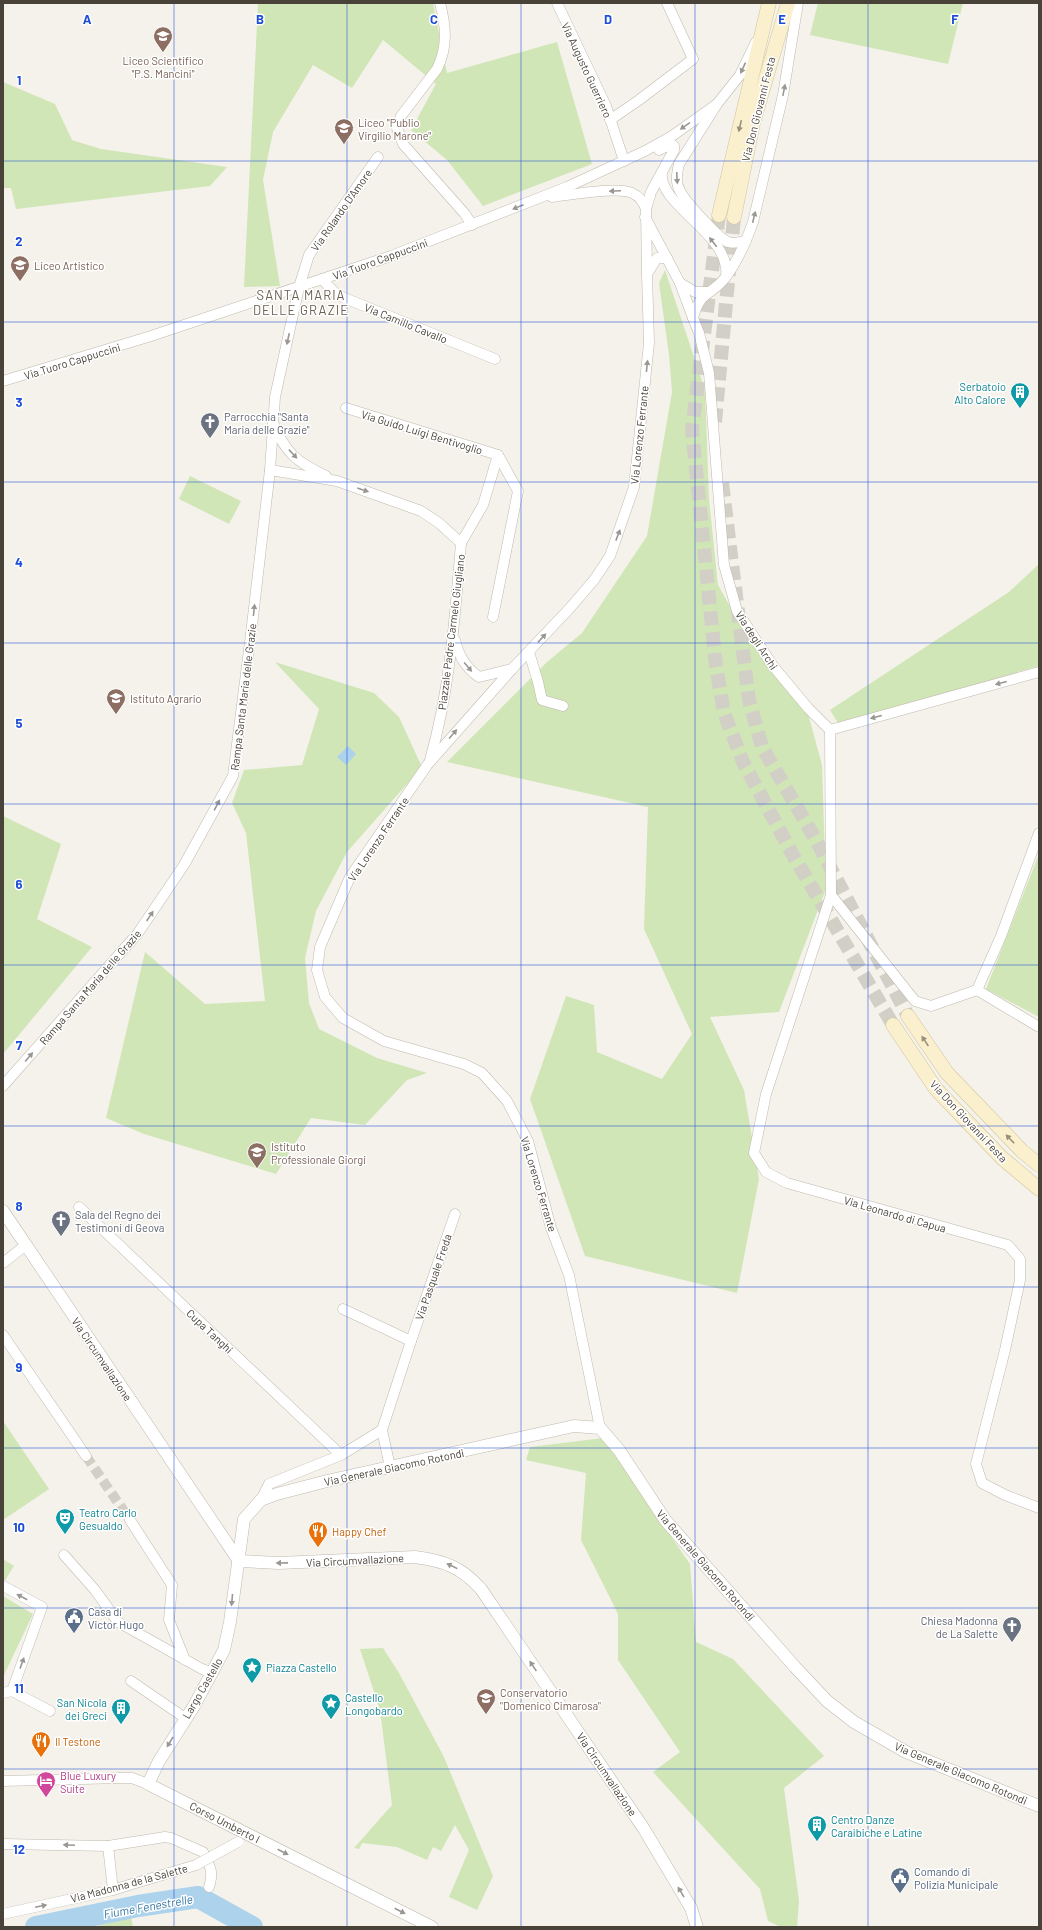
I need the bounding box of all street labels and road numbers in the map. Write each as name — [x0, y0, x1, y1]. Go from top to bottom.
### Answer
street label: Via Augusto Guerriero — [559, 20, 615, 120]
street label: Via Don Giovanni Festa — [739, 55, 777, 163]
street label: Via Rolando D'Amore — [308, 166, 374, 254]
street label: Via Tuoro Cappuccini — [331, 236, 429, 282]
street label: Via Camillo Cavallo — [363, 300, 449, 346]
street label: Via Tuoro Cappuccini — [22, 340, 122, 382]
street label: Via Lorenzo Ferrante — [627, 385, 651, 485]
street label: Via Guido Luigi Bentivoglio — [360, 407, 484, 457]
street label: Piazzale Padre Carmelo Giugliano — [435, 553, 467, 711]
street label: Via degli Archi — [733, 608, 781, 672]
street label: Rampa Santa Maria delle Grazie — [228, 623, 258, 771]
street label: Via Lorenzo Ferrante — [345, 794, 411, 884]
street label: Rampa Santa Maria delle Grazie — [36, 927, 144, 1047]
street label: Via Don Giovanni Festa — [928, 1077, 1010, 1165]
street label: Via Lorenzo Ferrante — [518, 1135, 560, 1233]
street label: Via Leonardo di Capua — [842, 1193, 948, 1235]
street label: Via Pasquale Freda — [412, 1232, 454, 1322]
street label: Cupa Tanghi — [184, 1306, 236, 1356]
street label: Via Circumvallazione — [69, 1315, 135, 1403]
street label: Via Generale Giacomo Rotondi — [323, 1446, 465, 1488]
street label: Via Generale Giacomo Rotondi — [654, 1507, 758, 1623]
street label: Via Circumvallazione — [306, 1551, 404, 1569]
street label: Largo Castello — [179, 1655, 225, 1721]
street label: Via Circumvallazione — [574, 1730, 640, 1818]
street label: Via Generale Giacomo Rotondi — [893, 1739, 1029, 1807]
street label: Corso Umberto I — [188, 1799, 262, 1845]
street label: Via Madonna de la Salette — [69, 1861, 189, 1905]

